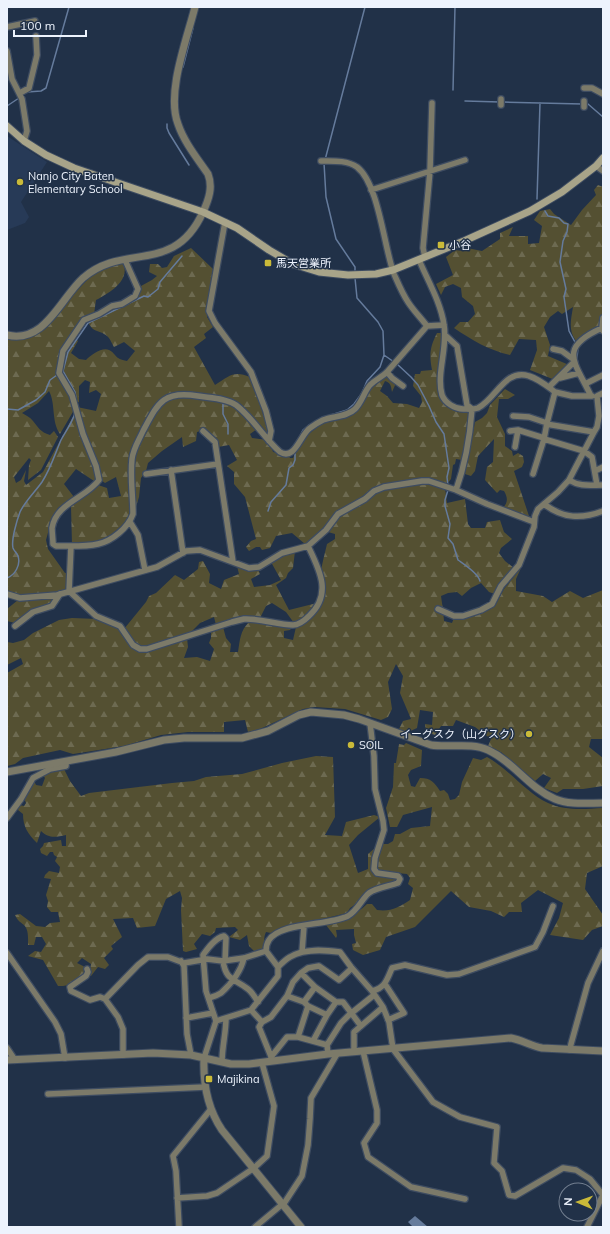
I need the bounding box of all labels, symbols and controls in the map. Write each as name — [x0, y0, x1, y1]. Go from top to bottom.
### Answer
scale bar — [14, 12, 86, 38]
text: 100 m — [20, 18, 55, 33]
place label: Nanjo City Baten Elementary School — [28, 169, 123, 196]
marker: Nanjo City Baten Elementary School — [15, 177, 25, 187]
place label: 小谷 — [449, 238, 471, 252]
marker: 小谷 — [436, 240, 446, 250]
place label: 馬天営業所 — [276, 256, 332, 270]
marker: 馬天営業所 — [263, 258, 273, 268]
place label: イーグスク（山グスク） — [400, 727, 521, 741]
marker: イーグスク（山グスク） — [524, 729, 534, 739]
place label: SOIL — [359, 738, 383, 752]
marker: SOIL — [346, 740, 356, 750]
place label: Majikina — [217, 1072, 260, 1086]
marker: Majikina — [204, 1074, 214, 1084]
north arrow — [558, 1182, 598, 1222]
text: N — [561, 1197, 575, 1206]

